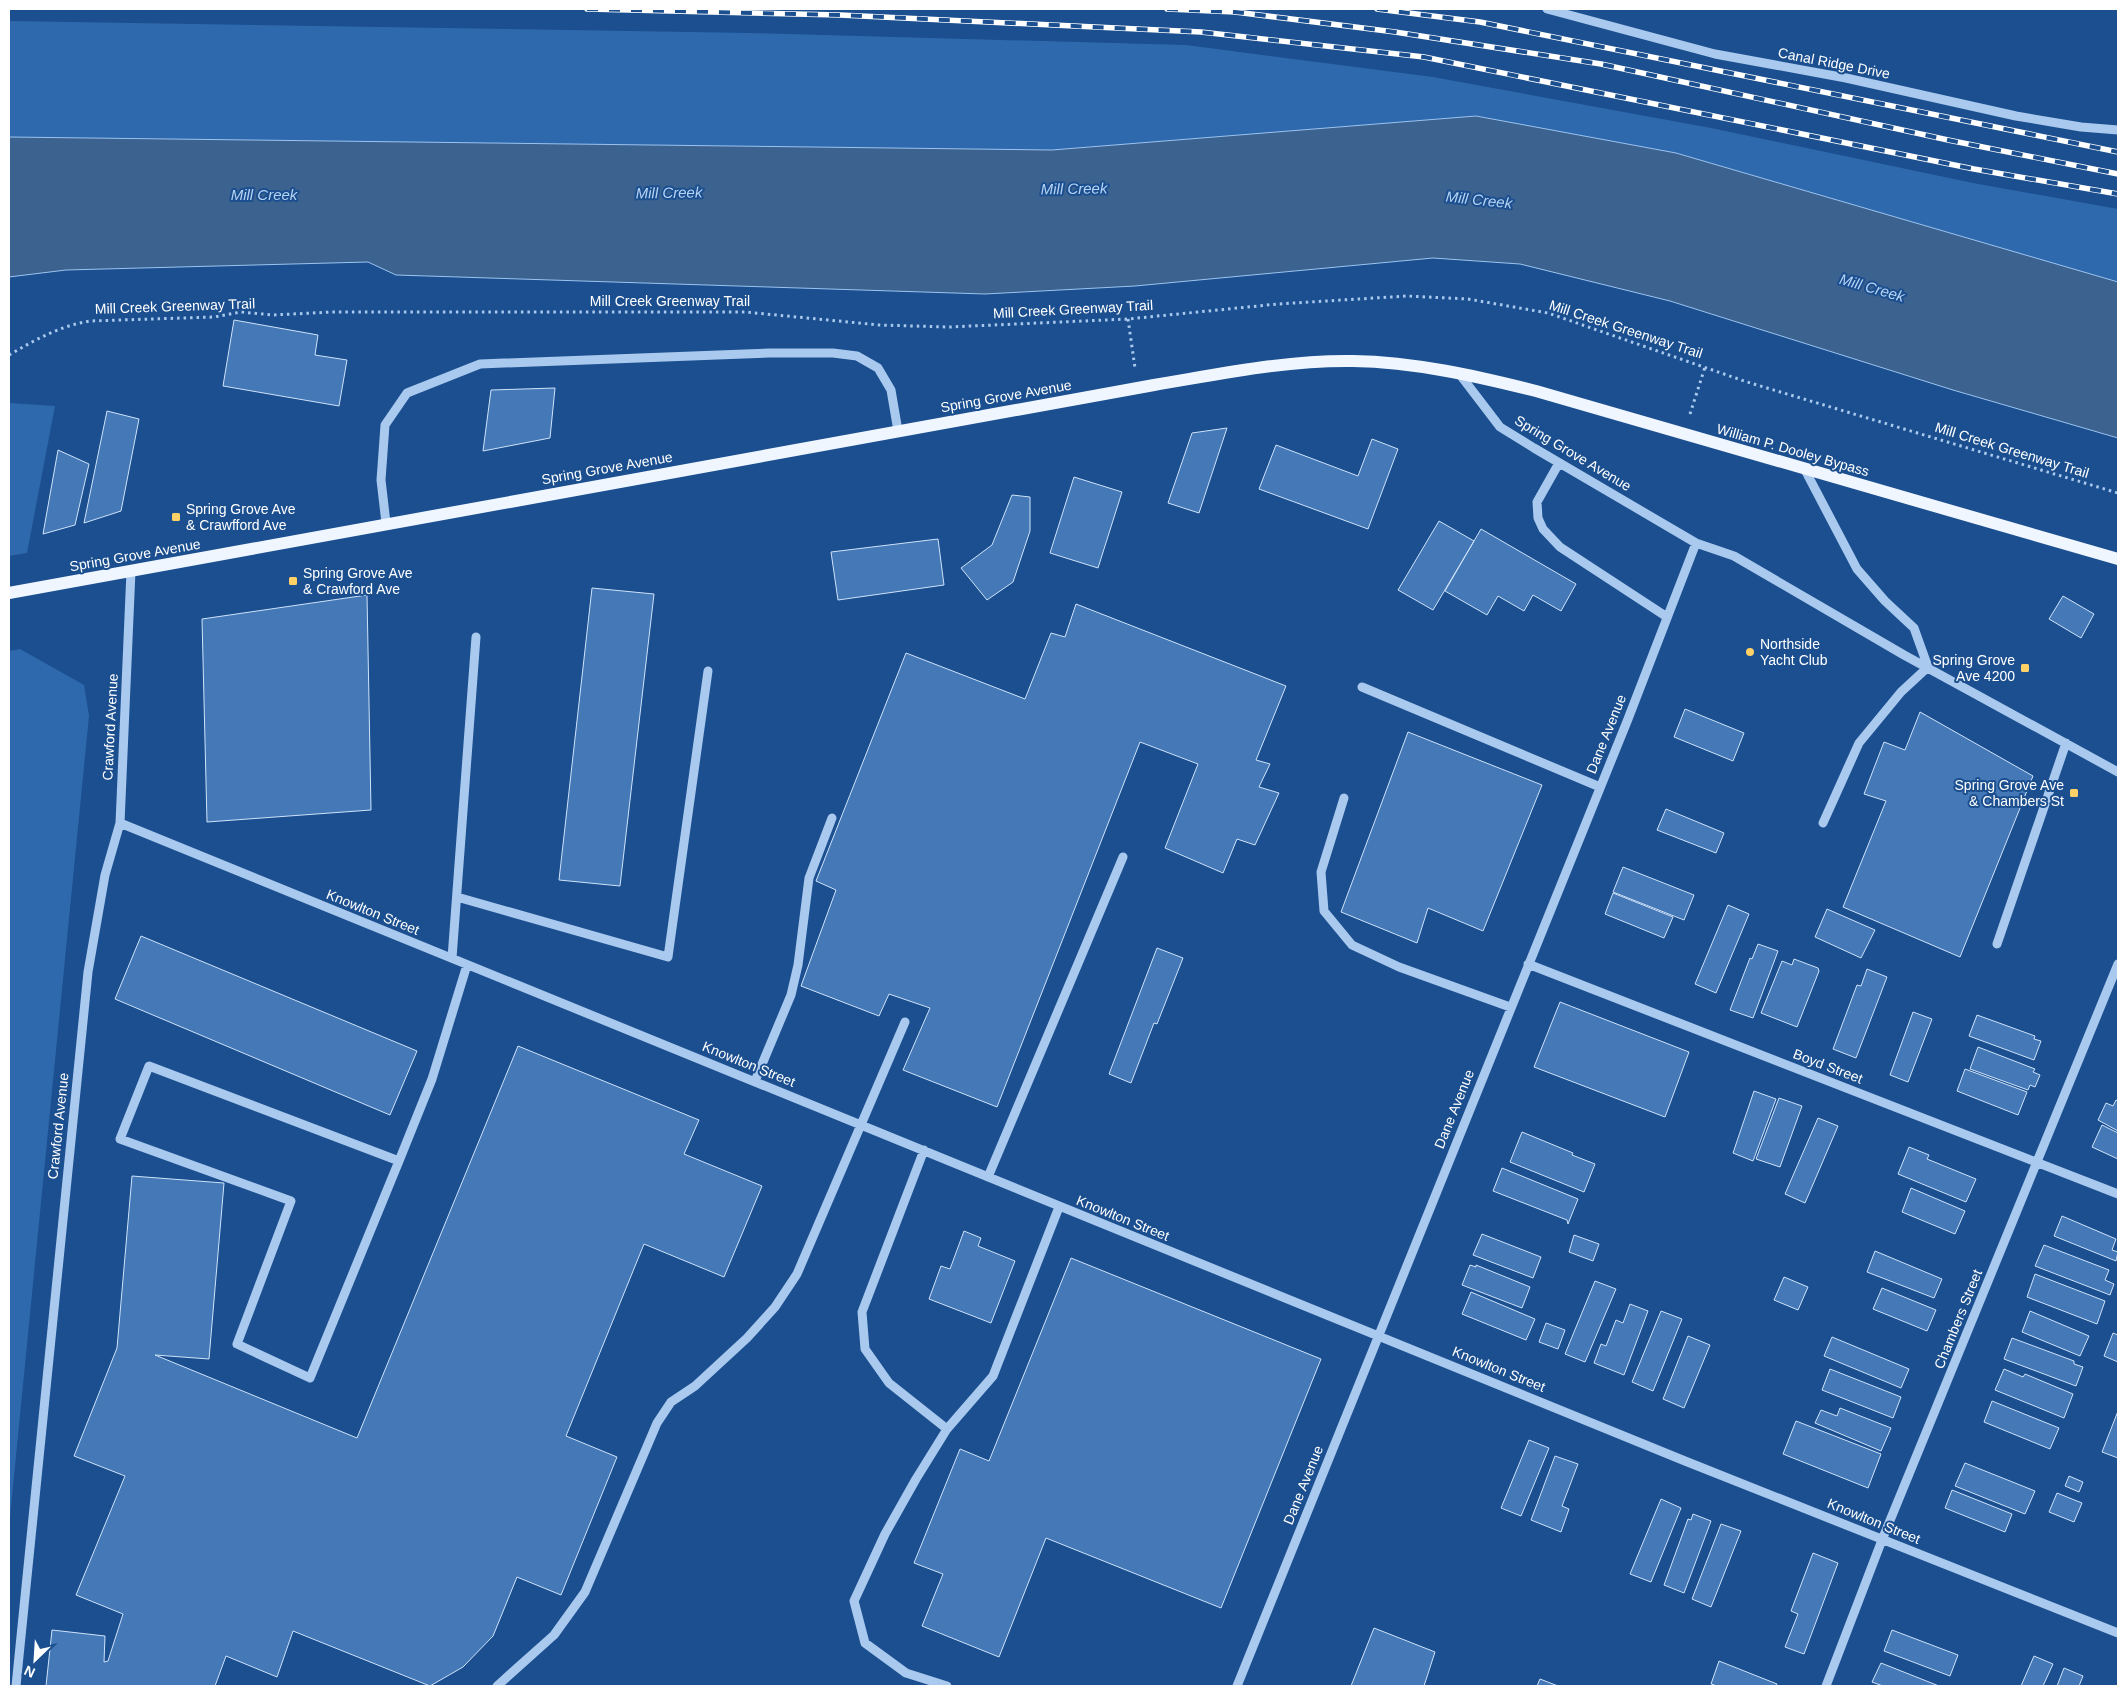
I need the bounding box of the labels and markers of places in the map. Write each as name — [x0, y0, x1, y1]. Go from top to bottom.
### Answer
place label: Spring Grove Ave & Crawfford Ave — [186, 501, 296, 533]
marker: Spring Grove Ave & Crawfford Ave — [170, 511, 182, 523]
place label: Spring Grove Ave & Crawford Ave — [303, 565, 413, 597]
marker: Spring Grove Ave & Crawford Ave — [287, 575, 299, 587]
place label: Northside Yacht Club — [1760, 636, 1828, 668]
marker: Northside Yacht Club — [1744, 646, 1756, 658]
place label: Spring Grove Ave 4200 — [1933, 652, 2015, 684]
marker: Spring Grove Ave 4200 — [2019, 662, 2031, 674]
place label: Spring Grove Ave & Chambers St — [1955, 777, 2064, 809]
marker: Spring Grove Ave & Chambers St — [2068, 787, 2080, 799]

